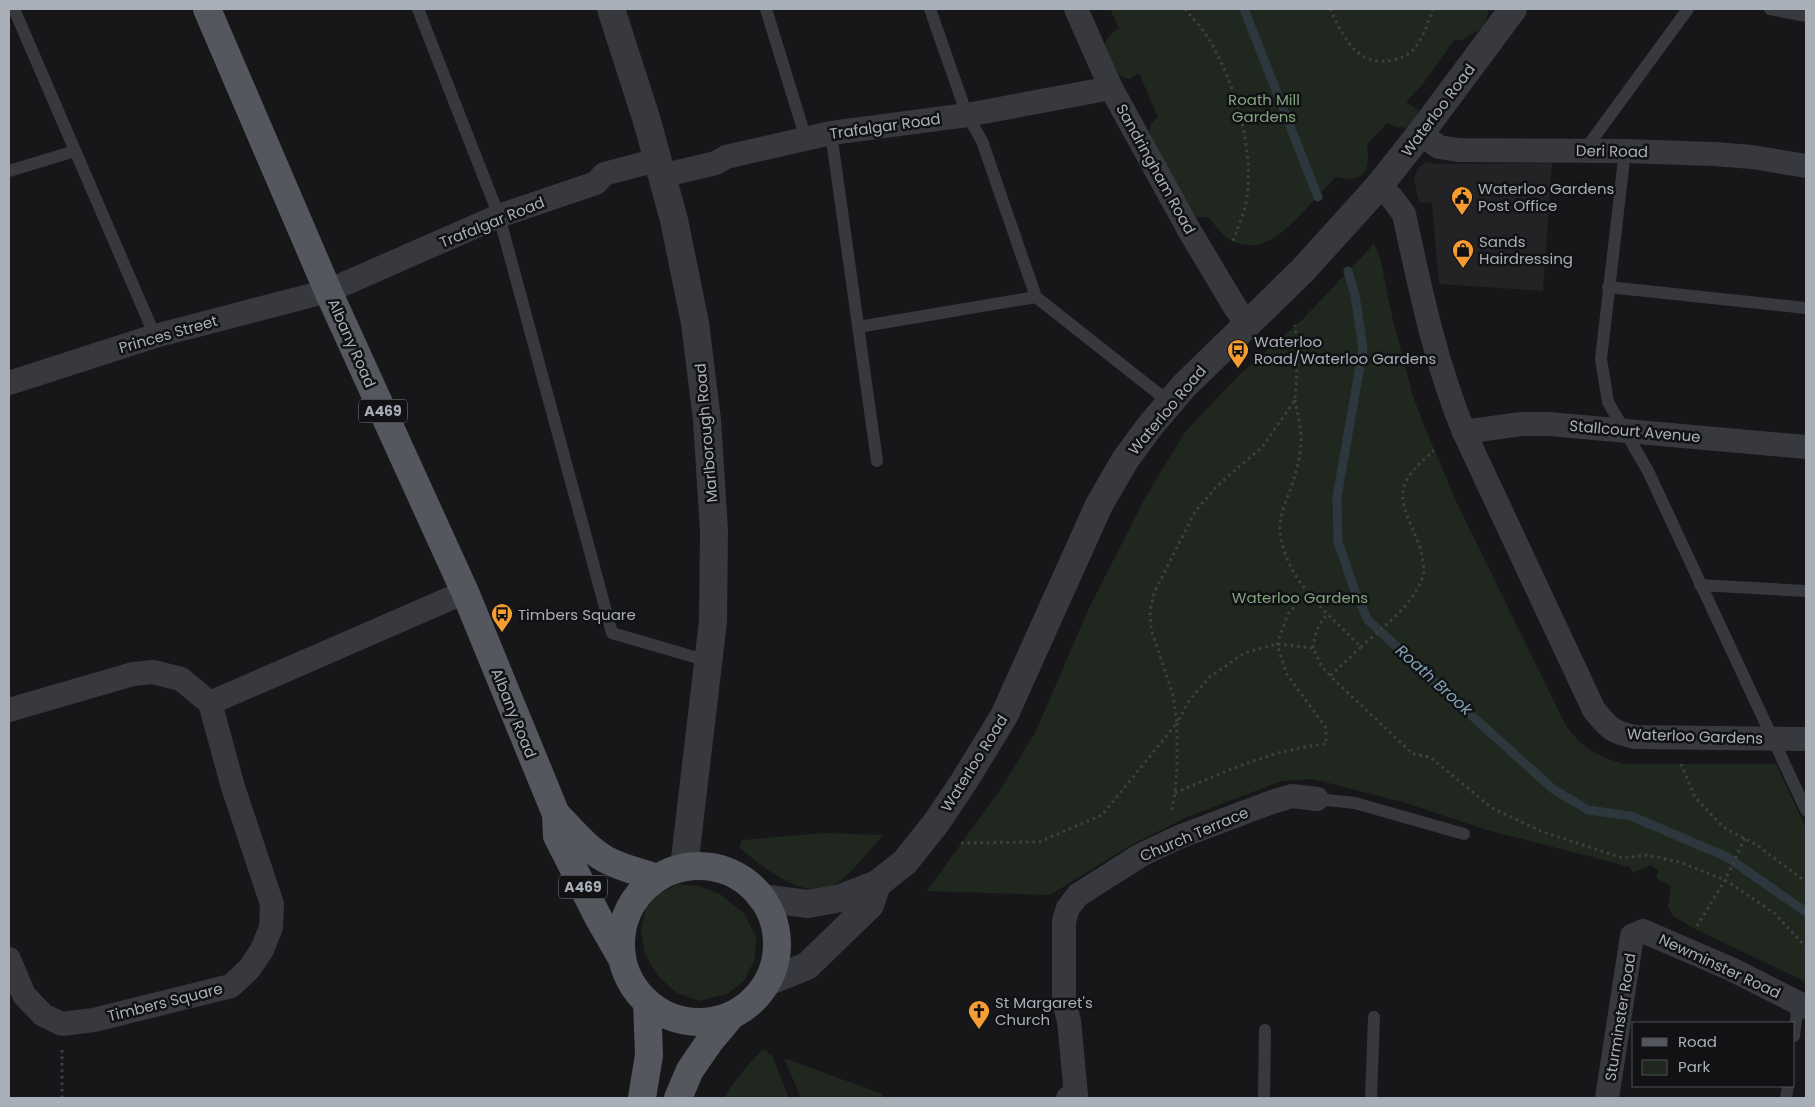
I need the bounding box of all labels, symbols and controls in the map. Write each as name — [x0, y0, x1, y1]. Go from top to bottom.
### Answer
street label: Waterloo Road — [1396, 59, 1480, 161]
park label: Roath Mill Gardens — [1228, 89, 1300, 127]
street label: Sandringham Road — [1111, 100, 1201, 238]
street label: Trafalgar Road — [828, 108, 942, 144]
street label: Deri Road — [1576, 140, 1648, 162]
place label: Waterloo Gardens Post Office — [1478, 178, 1614, 216]
public building icon: Waterloo Gardens Post Office — [1450, 185, 1474, 216]
street label: Trafalgar Road — [436, 191, 548, 253]
place label: Sands Hairdressing — [1479, 231, 1573, 269]
shop icon: Sands Hairdressing — [1451, 238, 1475, 269]
street label: Albany Road — [323, 295, 381, 391]
street label: Princes Street — [116, 310, 220, 358]
place label: Waterloo Road/Waterloo Gardens — [1254, 331, 1437, 369]
bus stop icon: Waterloo Road/Waterloo Gardens — [1226, 338, 1250, 369]
street label: Waterloo Road — [1123, 361, 1211, 459]
street label: Marlborough Road — [689, 363, 723, 503]
road number: A469 — [359, 400, 407, 422]
street label: Stallcourt Avenue — [1569, 415, 1701, 447]
park label: Waterloo Gardens — [1232, 587, 1368, 608]
bus stop icon: Timbers Square — [490, 602, 514, 633]
place label: Timbers Square — [518, 604, 636, 625]
water label: Roath Brook — [1391, 639, 1478, 721]
street label: Albany Road — [486, 665, 542, 761]
street label: Waterloo Road — [936, 710, 1012, 816]
street label: Waterloo Gardens — [1627, 723, 1764, 749]
street label: Church Terrace — [1136, 802, 1252, 866]
road number: A469 — [559, 876, 607, 899]
street label: Newminster Road — [1656, 929, 1784, 1003]
street label: Sturminster Road — [1600, 951, 1640, 1083]
street label: Timbers Square — [105, 978, 225, 1026]
place label: St Margaret's Church — [995, 992, 1093, 1030]
church icon: St Margaret's Church — [967, 999, 991, 1030]
legend — [1632, 1022, 1795, 1087]
text: Road — [1678, 1031, 1717, 1052]
text: Park — [1678, 1056, 1710, 1077]

